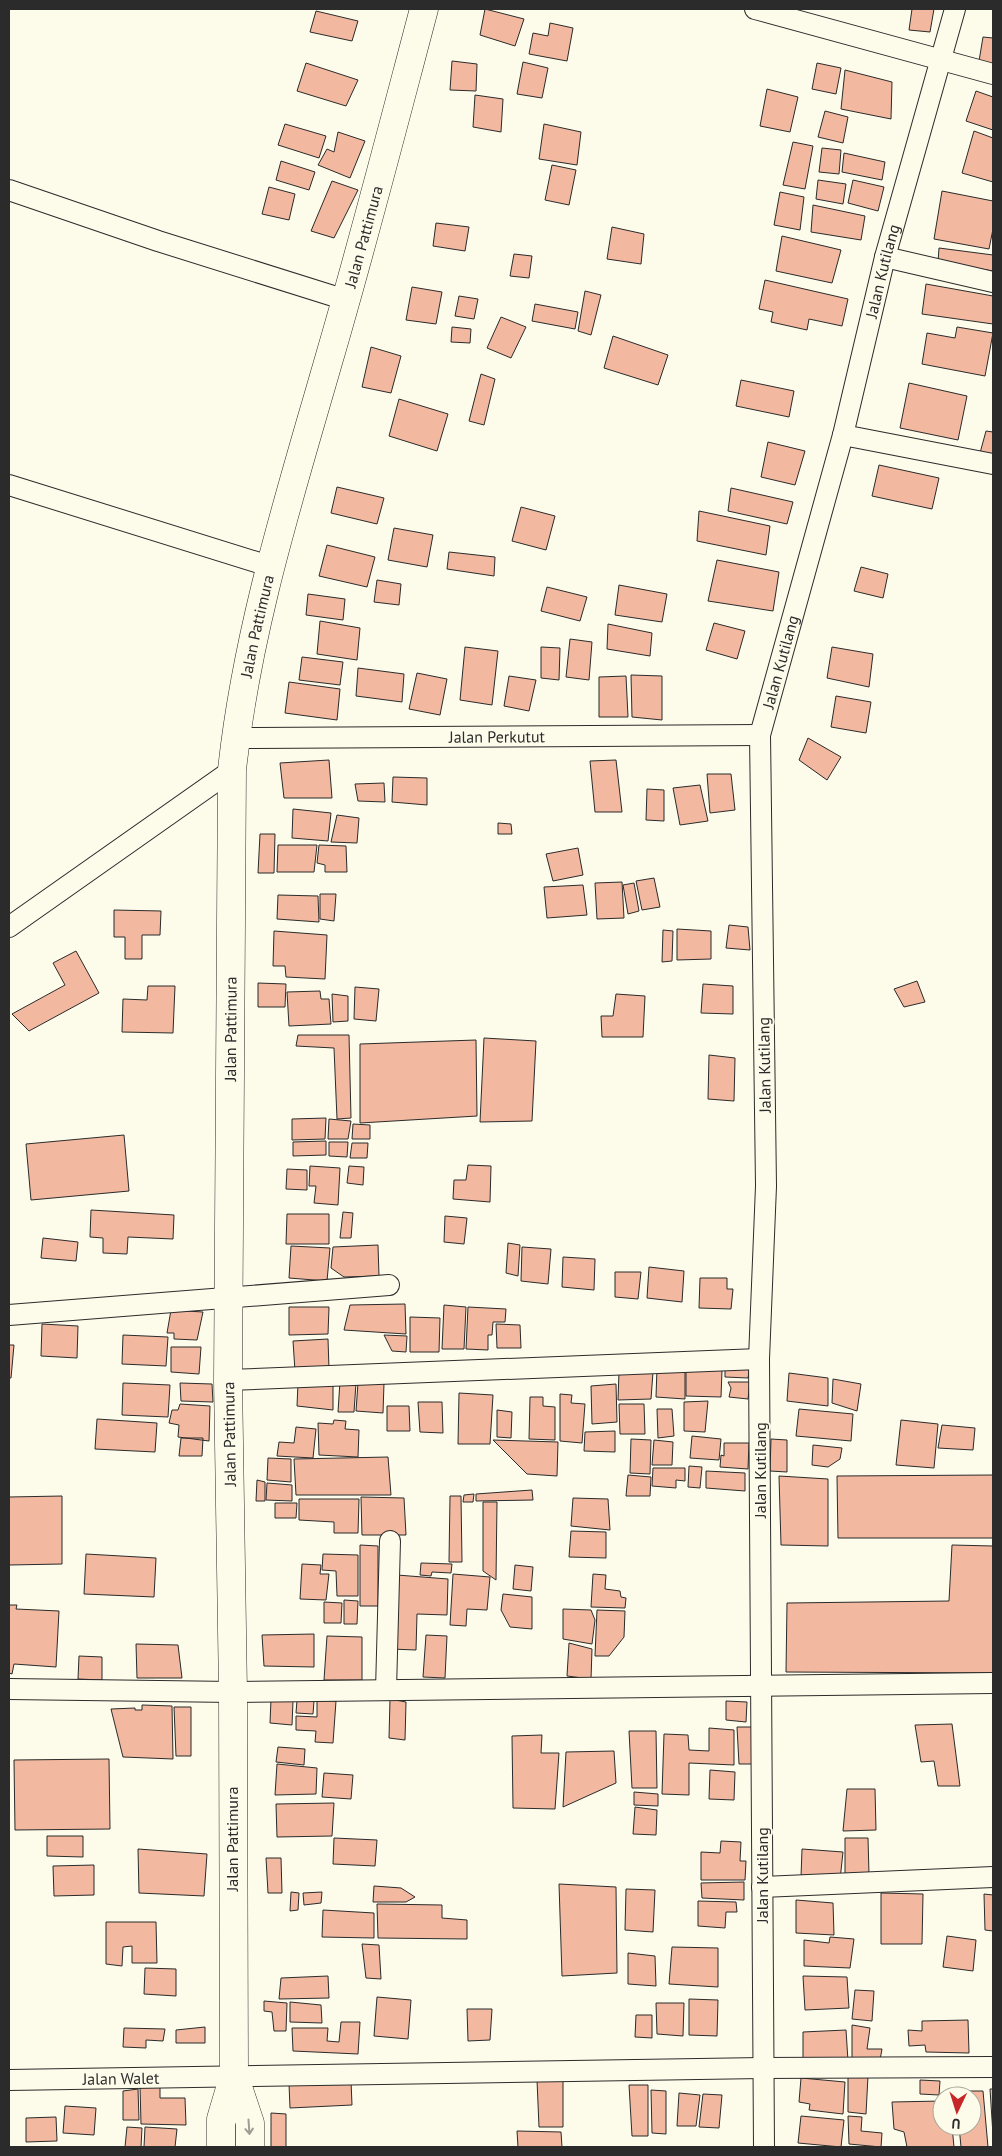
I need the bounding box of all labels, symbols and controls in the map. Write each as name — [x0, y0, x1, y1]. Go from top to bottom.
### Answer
street label: Jalan Pattimura — [340, 183, 387, 291]
street label: Jalan Kutilang — [861, 222, 904, 321]
street label: Jalan Pattimura — [236, 573, 278, 680]
street label: Jalan Kutilang — [758, 613, 803, 712]
street label: Jalan Perkutut — [448, 726, 546, 747]
street label: Jalan Pattimura — [220, 976, 241, 1082]
street label: Jalan Kutilang — [753, 1017, 775, 1114]
street label: Jalan Pattimura — [218, 1381, 240, 1488]
street label: Jalan Kutilang — [750, 1422, 770, 1519]
street label: Jalan Pattimura — [222, 1787, 242, 1892]
street label: Jalan Kutilang — [752, 1827, 772, 1924]
street label: Jalan Walet — [81, 2068, 160, 2089]
north arrow — [932, 2086, 982, 2136]
text: U — [951, 2115, 961, 2133]
one-way arrow — [245, 2119, 254, 2135]

